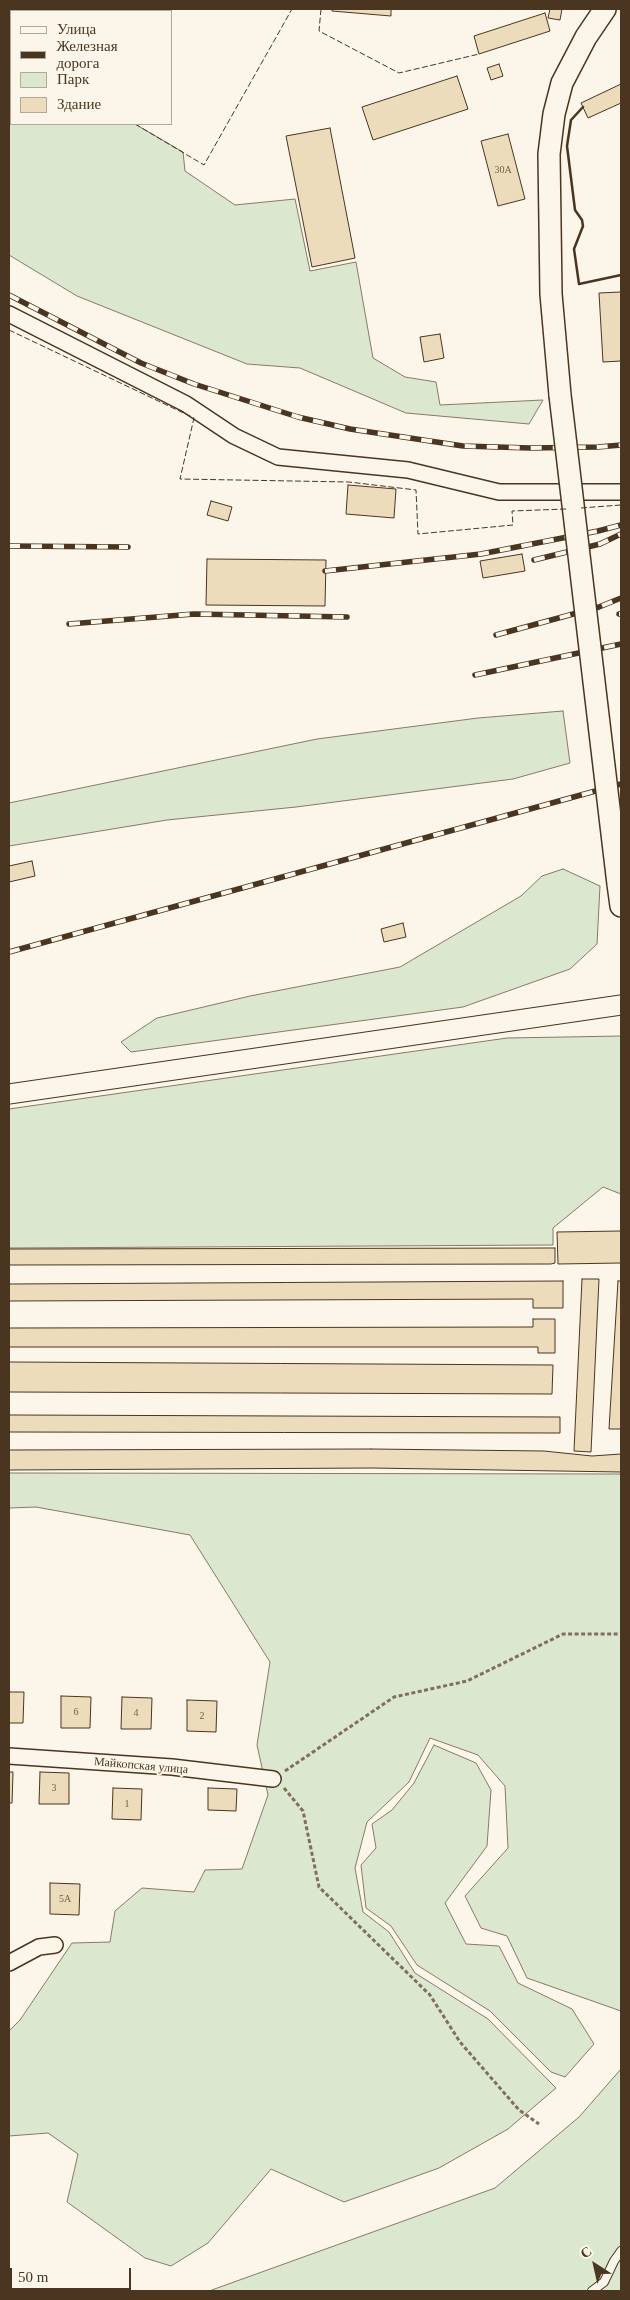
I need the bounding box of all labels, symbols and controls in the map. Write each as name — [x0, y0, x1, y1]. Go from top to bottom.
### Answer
legend — [10, 10, 172, 125]
text: Улица — [57, 21, 96, 37]
text: Железная дорога — [56, 38, 118, 71]
text: Парк — [57, 71, 89, 87]
text: Здание — [57, 96, 101, 112]
house number: 30А — [494, 164, 512, 176]
house number: 6 — [74, 1706, 78, 1718]
house number: 4 — [134, 1707, 138, 1719]
house number: 2 — [200, 1710, 204, 1722]
street label: Майкопская улица — [93, 1755, 189, 1777]
house number: 3 — [52, 1782, 56, 1794]
house number: 1 — [124, 1798, 130, 1810]
house number: 5А — [59, 1893, 71, 1905]
north arrow — [570, 2240, 620, 2290]
text: С — [578, 2243, 595, 2261]
scale bar — [12, 2258, 134, 2290]
text: 50 m — [18, 2269, 48, 2285]

